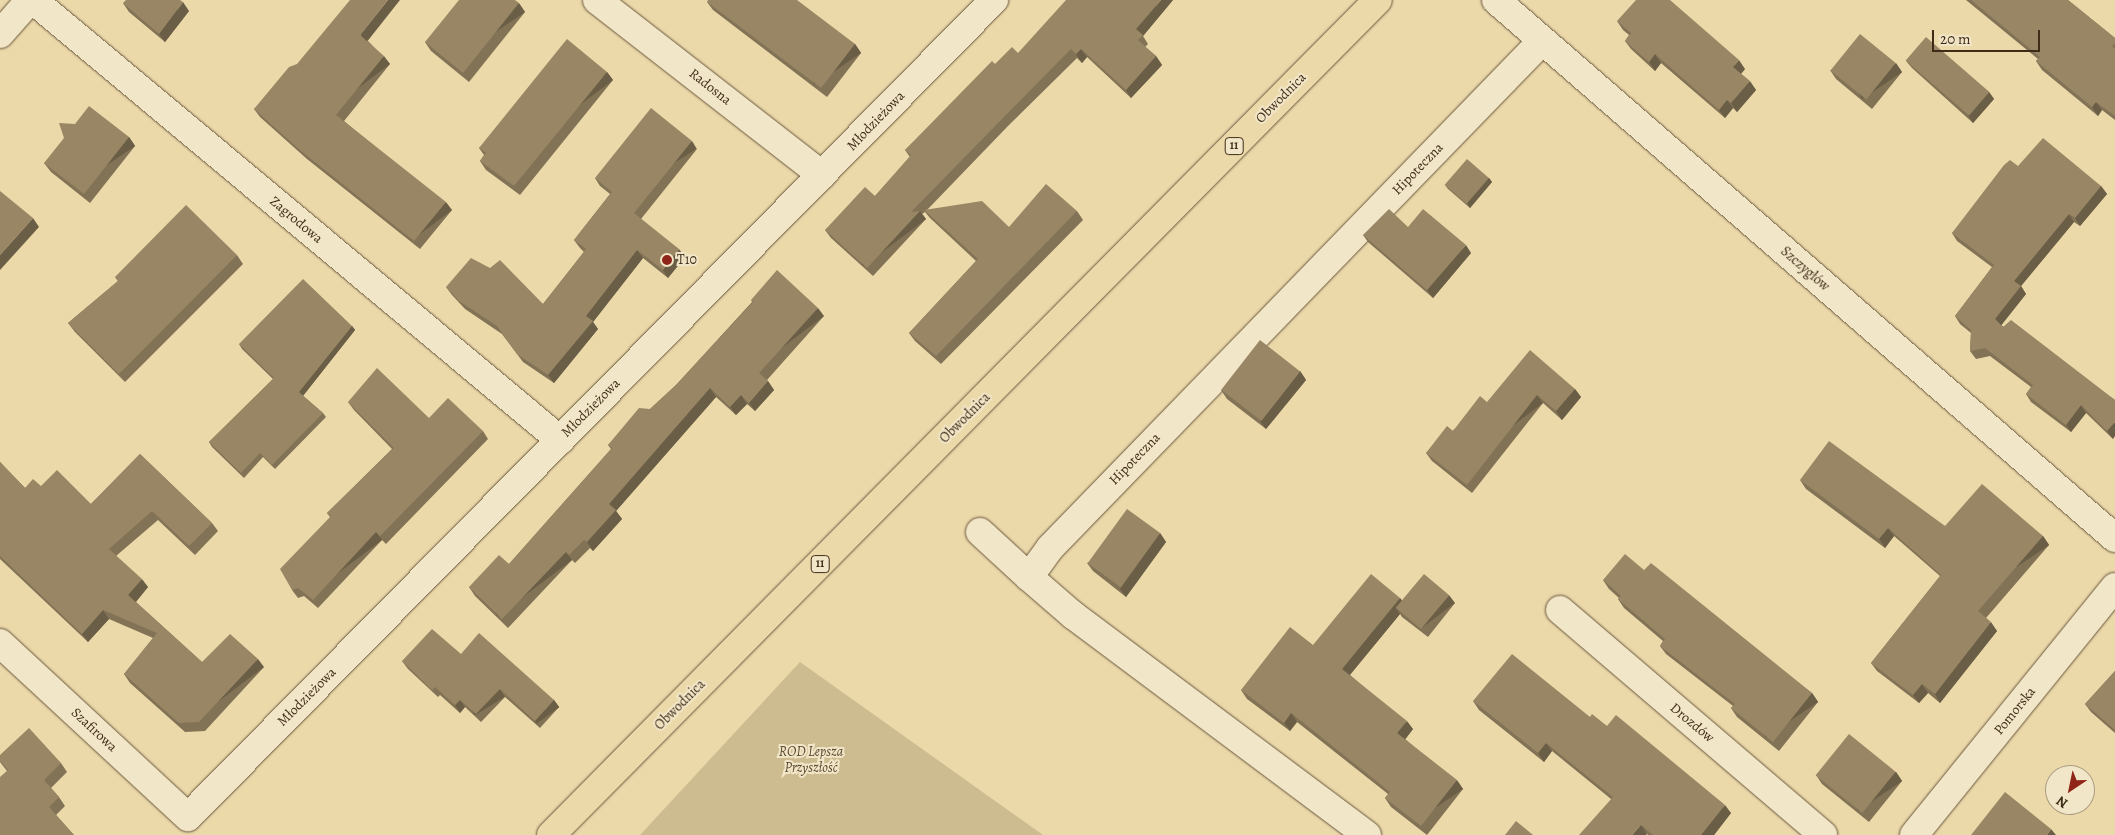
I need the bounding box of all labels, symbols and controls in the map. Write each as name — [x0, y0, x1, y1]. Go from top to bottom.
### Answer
scale bar — [1935, 20, 2042, 52]
text: 20 m — [1940, 29, 1971, 49]
street label: Radosna — [685, 65, 735, 109]
street label: Obwodnica — [1252, 69, 1310, 127]
street label: Młodzieżowa — [844, 88, 908, 154]
road number: 11 — [1224, 136, 1244, 156]
street label: Hipoteczna — [1389, 139, 1447, 199]
street label: Zagrodowa — [266, 193, 326, 247]
street label: Szczygłów — [1777, 243, 1833, 295]
place label: T10 — [677, 252, 697, 268]
marker: T10 — [661, 254, 673, 266]
street label: Młodzieżowa — [558, 375, 624, 441]
street label: Obwodnica — [936, 389, 994, 447]
street label: Hipoteczna — [1106, 429, 1164, 489]
road number: 11 — [810, 554, 830, 574]
street label: Młodzieżowa — [274, 664, 340, 730]
street label: Obwodnica — [651, 676, 709, 734]
street label: Pomorska — [1991, 684, 2039, 738]
street label: Drozdów — [1666, 700, 1718, 746]
street label: Szafirowa — [68, 705, 120, 755]
park label: ROD Lepsza Przyszłość — [779, 744, 843, 776]
north arrow — [2045, 765, 2095, 815]
text: N — [2052, 791, 2071, 813]

